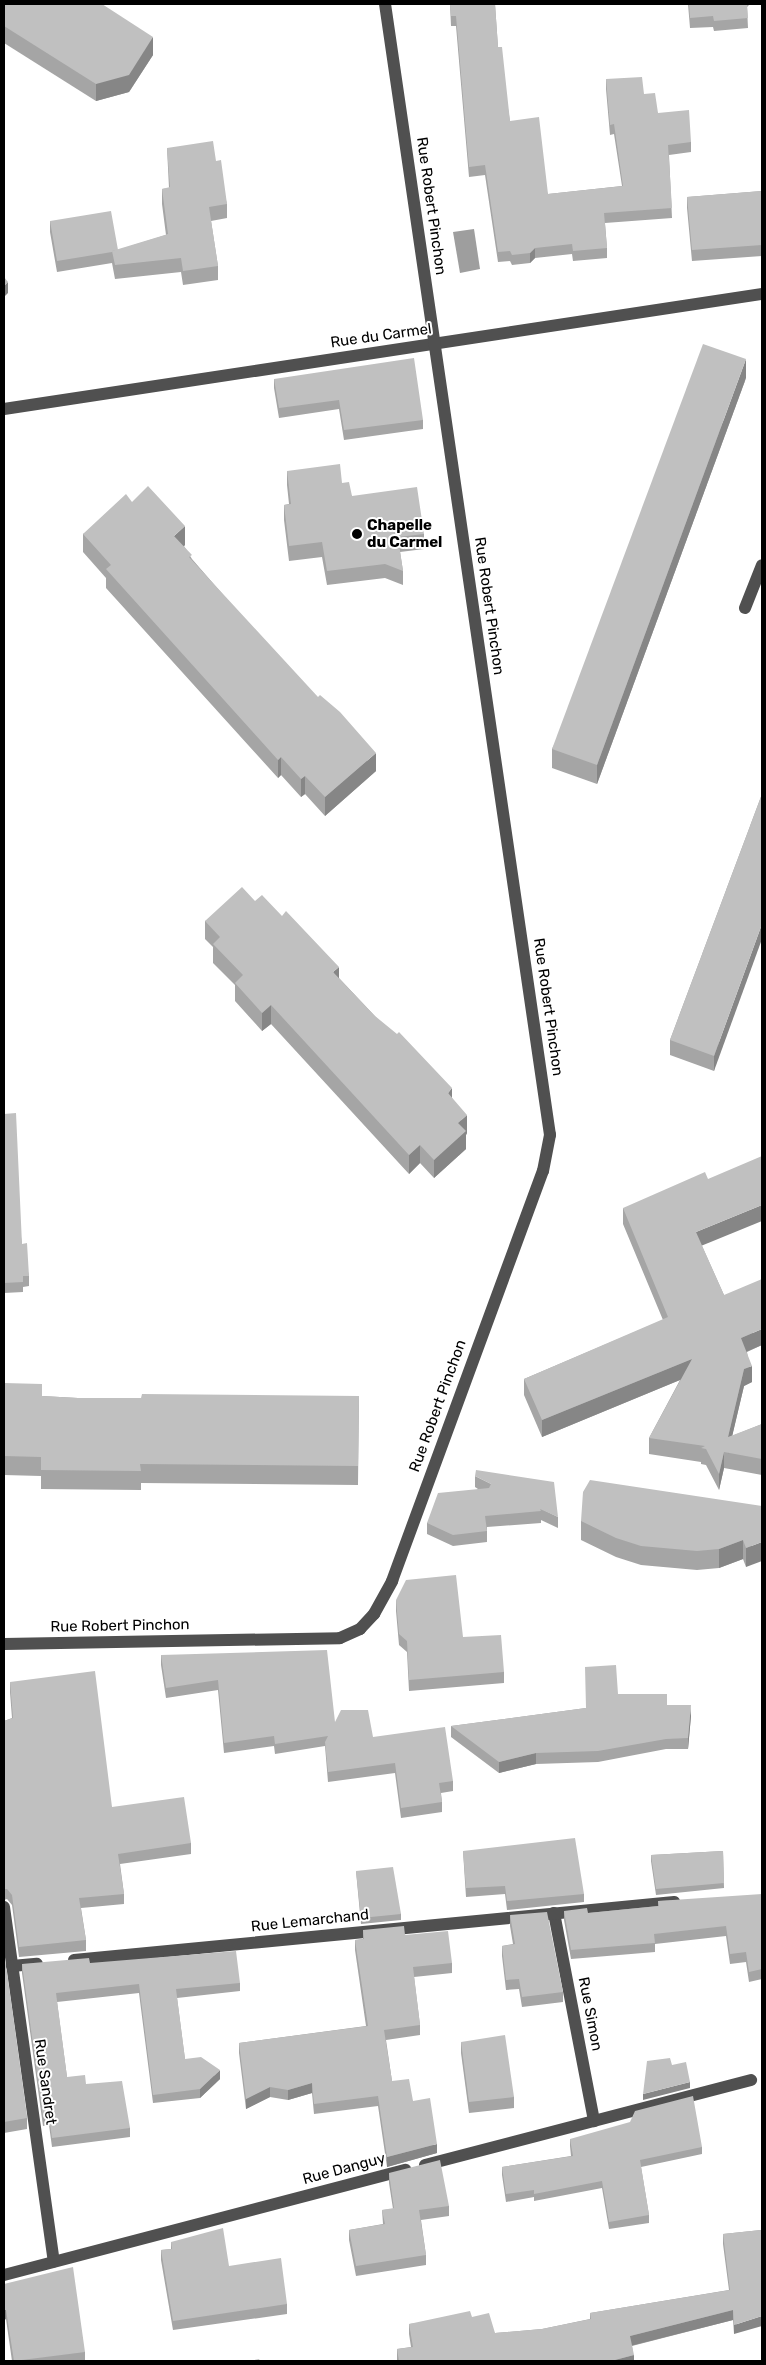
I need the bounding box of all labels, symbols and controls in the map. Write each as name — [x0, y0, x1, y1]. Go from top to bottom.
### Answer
street label: Rue Robert Pinchon — [412, 136, 450, 276]
street label: Rue du Carmel — [329, 320, 433, 352]
place label: Chapelle du Carmel — [367, 516, 442, 551]
marker: Chapelle du Carmel — [351, 528, 363, 540]
street label: Rue Robert Pinchon — [470, 536, 508, 676]
street label: Rue Robert Pinchon — [529, 937, 567, 1077]
street label: Rue Robert Pinchon — [406, 1337, 470, 1475]
street label: Rue Robert Pinchon — [50, 1616, 190, 1636]
street label: Rue Lemarchand — [250, 1906, 370, 1936]
street label: Rue Simon — [574, 1976, 606, 2052]
street label: Rue Sandret — [30, 2038, 60, 2126]
street label: Rue Danguy — [301, 2149, 387, 2189]

